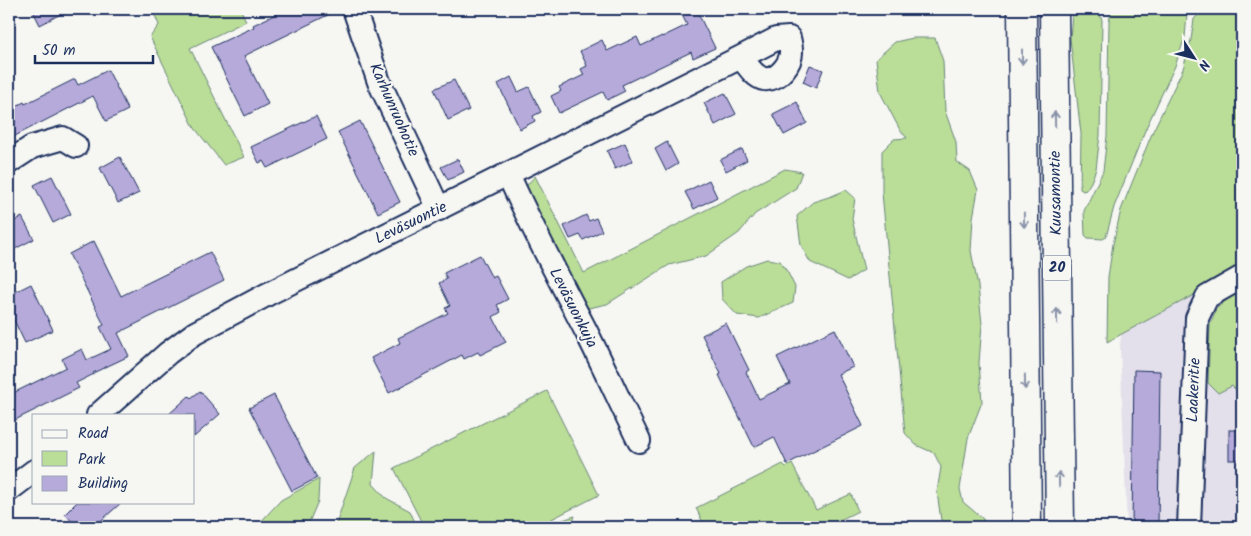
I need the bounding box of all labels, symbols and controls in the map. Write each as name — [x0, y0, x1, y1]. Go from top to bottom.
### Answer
scale bar — [35, 32, 152, 64]
north arrow — [1168, 32, 1218, 82]
text: 50 m — [42, 39, 76, 63]
one-way arrow — [1017, 49, 1027, 65]
text: N — [1192, 55, 1215, 75]
street label: Karhunruohotie — [362, 59, 426, 161]
one-way arrow — [1051, 111, 1060, 127]
street label: Kuusamontie — [1043, 150, 1069, 236]
street label: Leväsuontie — [371, 195, 451, 251]
one-way arrow — [1019, 212, 1028, 228]
road number: 20 — [1043, 256, 1071, 280]
street label: Leväsuonkuja — [542, 263, 604, 353]
one-way arrow — [1053, 308, 1062, 324]
street label: Laakeritie — [1180, 357, 1208, 423]
one-way arrow — [1020, 374, 1030, 390]
legend — [32, 414, 195, 504]
text: Road — [78, 422, 109, 446]
text: Park — [78, 448, 106, 472]
one-way arrow — [1054, 471, 1064, 487]
text: Building — [78, 472, 128, 496]

